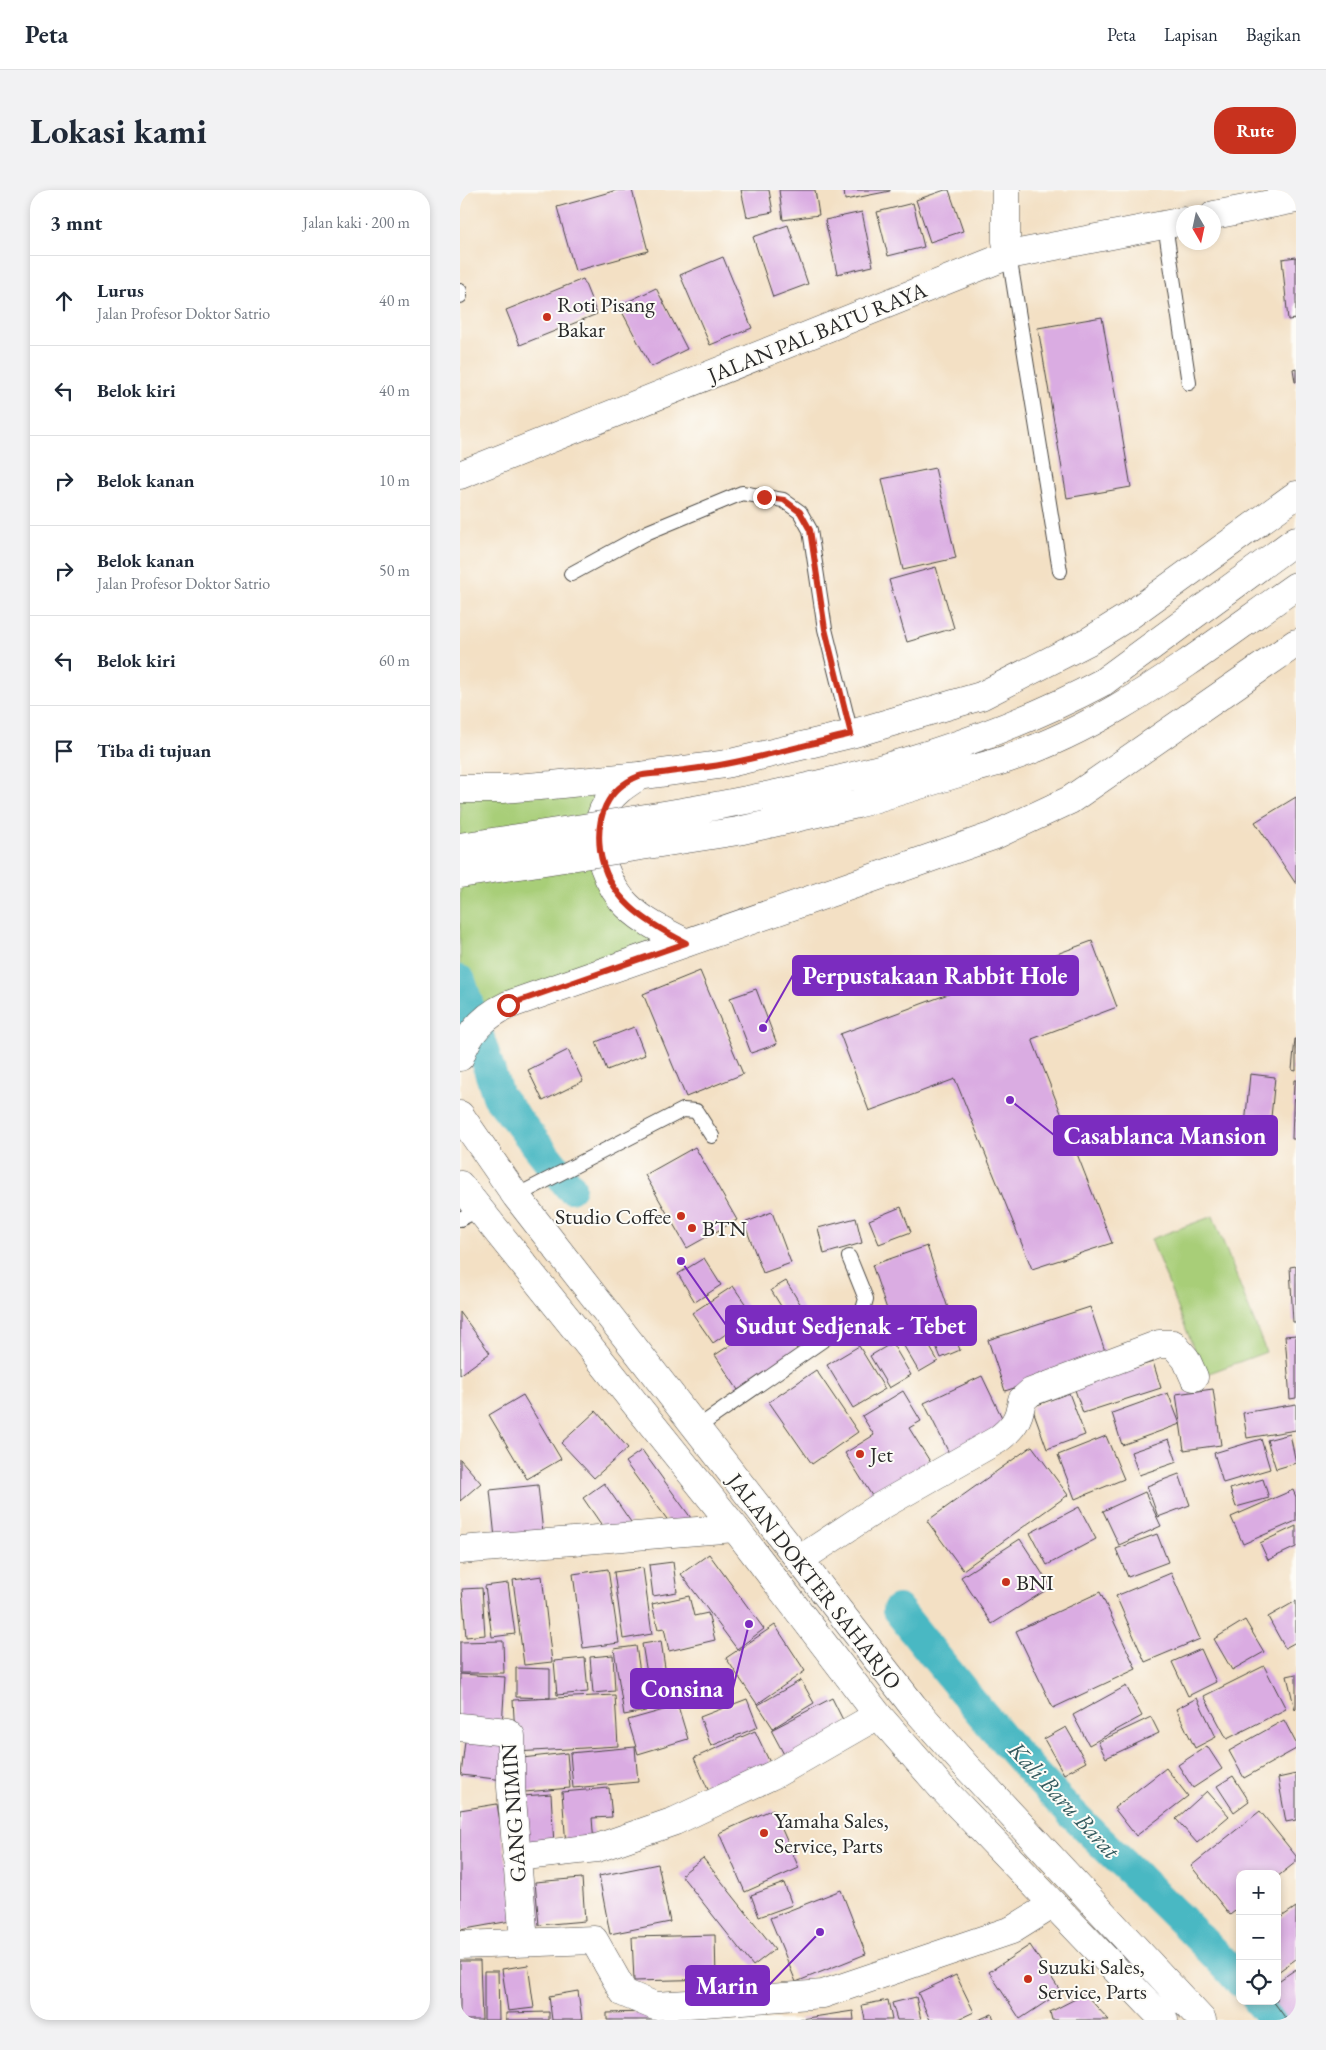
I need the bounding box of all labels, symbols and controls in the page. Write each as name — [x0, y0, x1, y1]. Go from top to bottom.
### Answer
text: Peta — [25, 19, 68, 50]
text: Peta — [1107, 23, 1136, 46]
text: Lapisan — [1164, 23, 1218, 46]
text: Bagikan — [1246, 23, 1301, 46]
button: Rute — [1214, 107, 1296, 154]
text: Lokasi kami — [30, 108, 207, 153]
north arrow — [1176, 205, 1221, 250]
text: 3 mnt — [50, 209, 102, 236]
text: Jalan kaki · 200 m — [303, 212, 410, 233]
street label: JALAN PAL BATU RAYA — [702, 275, 932, 390]
text: Lurus — [97, 278, 144, 303]
icon: ahead — [50, 287, 78, 315]
text: 40 m — [379, 290, 410, 311]
place label: Roti Pisang Bakar — [557, 290, 655, 344]
text: Jalan Profesor Doktor Satrio — [97, 303, 270, 324]
marker: Roti Pisang Bakar — [541, 311, 553, 323]
icon: left — [50, 377, 78, 405]
text: Belok kiri — [97, 378, 176, 403]
text: 40 m — [379, 380, 410, 401]
icon: right — [50, 467, 78, 495]
text: Belok kanan — [97, 468, 195, 493]
text: 10 m — [379, 470, 410, 491]
route end — [753, 486, 776, 509]
text: Belok kanan — [97, 548, 195, 573]
icon: right — [50, 557, 78, 585]
text: 50 m — [379, 560, 410, 581]
text: Jalan Profesor Doktor Satrio — [97, 573, 270, 594]
icon: left — [50, 647, 78, 675]
text: Belok kiri — [97, 648, 176, 673]
text: 60 m — [379, 650, 410, 671]
icon: arrive — [50, 737, 78, 765]
text: Tiba di tujuan — [97, 738, 211, 763]
callout: Perpustakaan Rabbit Hole — [793, 956, 1078, 995]
text: Perpustakaan Rabbit Hole — [802, 960, 1068, 991]
route start — [497, 994, 520, 1017]
callout: Casablanca Mansion — [1054, 1116, 1277, 1155]
text: Casablanca Mansion — [1064, 1120, 1267, 1151]
place label: Studio Coffee — [555, 1202, 671, 1231]
marker: Studio Coffee — [675, 1210, 687, 1222]
place label: BTN — [702, 1214, 747, 1243]
marker: BTN — [686, 1222, 698, 1234]
callout: Sudut Sedjenak - Tebet — [726, 1306, 976, 1345]
text: Sudut Sedjenak - Tebet — [736, 1310, 966, 1342]
place label: Jet — [868, 1440, 893, 1469]
marker: Jet — [854, 1448, 866, 1460]
street label: JALAN DOKTER SAHARJO — [720, 1466, 908, 1695]
place label: BNI — [1016, 1568, 1054, 1597]
marker: BNI — [1000, 1576, 1012, 1588]
callout: Consina — [631, 1669, 733, 1708]
text: Consina — [641, 1673, 724, 1704]
water label: Kali Baru Barat — [1001, 1734, 1127, 1866]
street label: GANG NIMIN — [494, 1742, 533, 1883]
place label: Yamaha Sales, Service, Parts — [774, 1806, 889, 1860]
marker: Yamaha Sales, Service, Parts — [758, 1827, 770, 1839]
map controls — [1236, 1870, 1281, 2005]
button: + — [1236, 1870, 1281, 1915]
button: − — [1236, 1915, 1281, 1960]
place label: Suzuki Sales, Service, Parts — [1038, 1952, 1147, 2006]
button: locate — [1236, 1960, 1281, 2005]
callout: Marin — [686, 1966, 769, 2005]
text: Marin — [696, 1970, 759, 2001]
marker: Suzuki Sales, Service, Parts — [1022, 1973, 1034, 1985]

